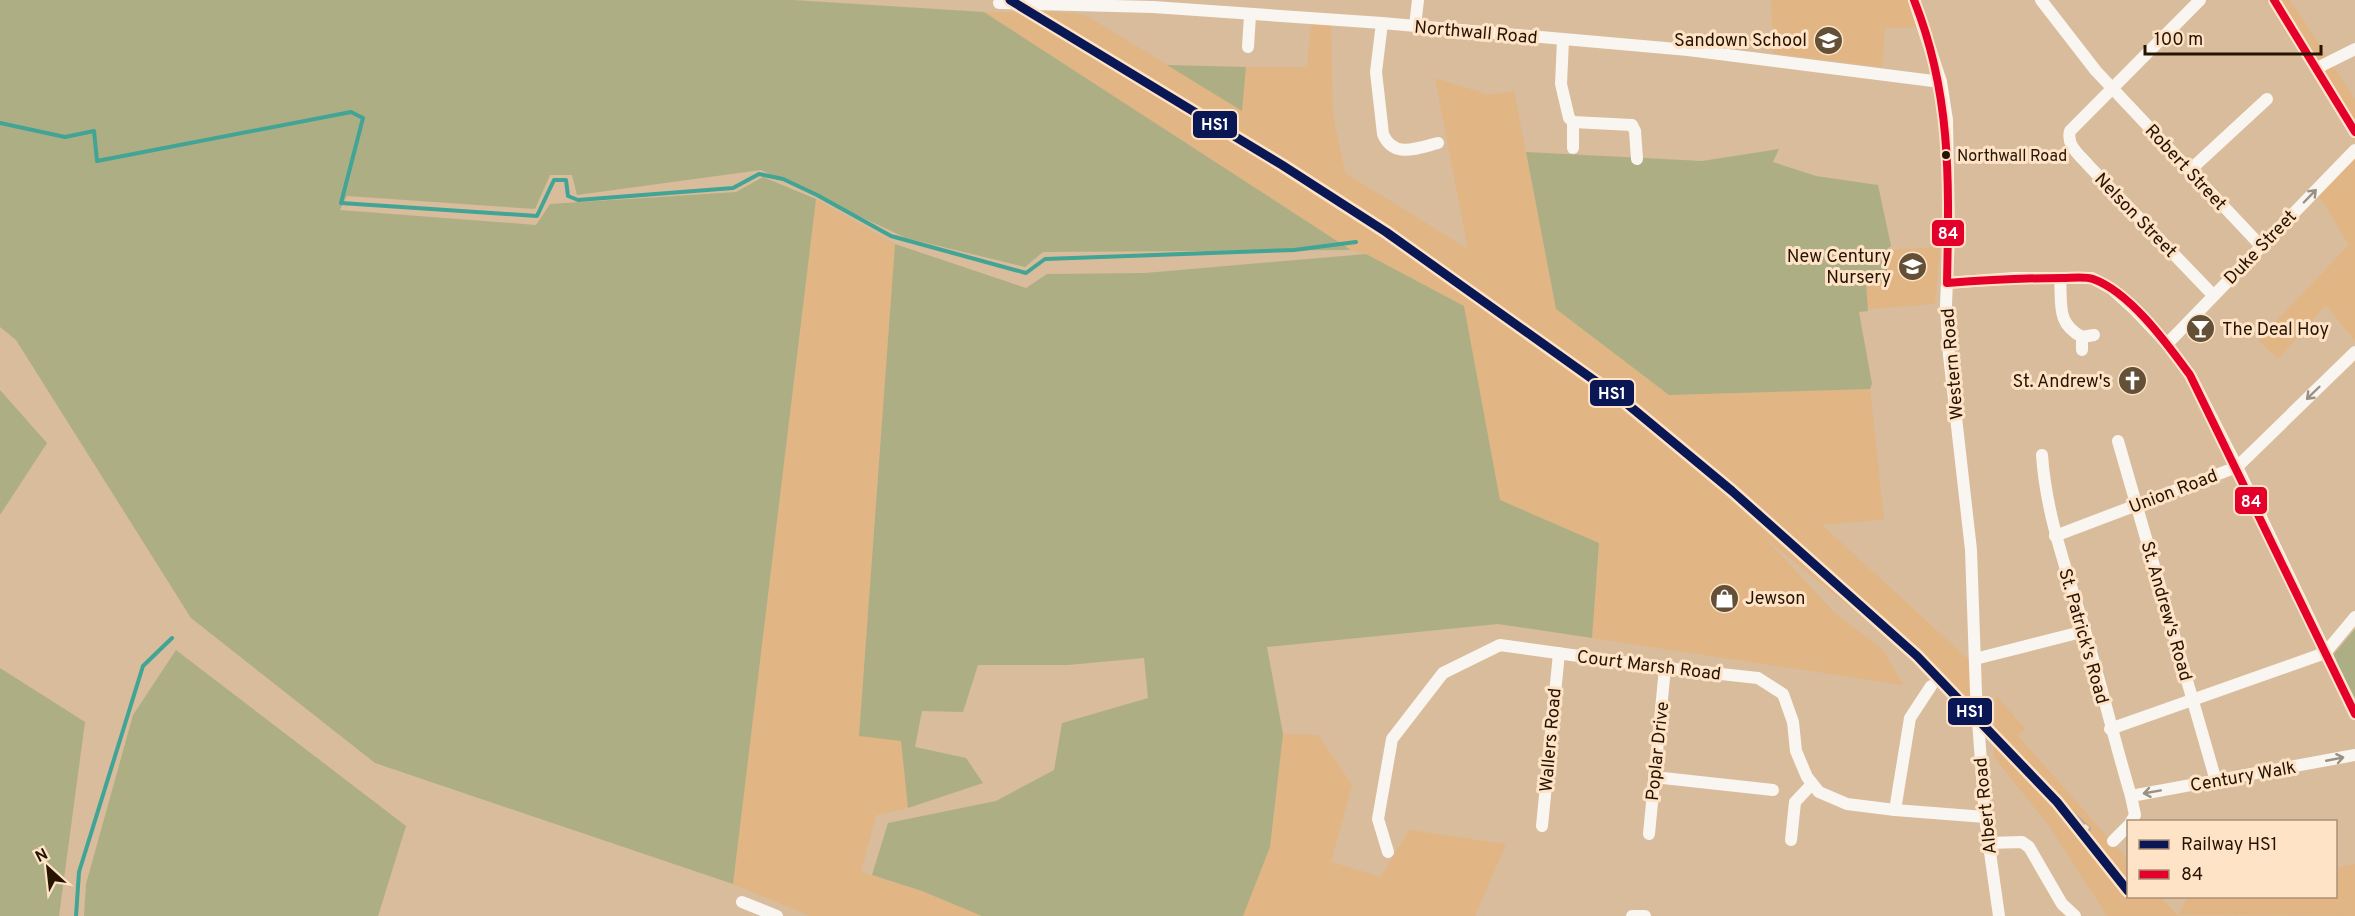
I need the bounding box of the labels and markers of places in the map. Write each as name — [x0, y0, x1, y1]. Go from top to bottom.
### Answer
school or university icon: Sandown School — [1812, 24, 1844, 56]
place label: Sandown School — [1674, 30, 1807, 53]
place label: Northwall Road — [1957, 147, 2067, 167]
marker: Northwall Road — [1940, 149, 1952, 161]
place label: New Century Nursery — [1787, 246, 1891, 290]
school or university icon: New Century Nursery — [1896, 250, 1928, 282]
bar icon: The Deal Hoy — [2185, 313, 2217, 345]
place label: The Deal Hoy — [2222, 319, 2329, 342]
church icon: St. Andrew's — [2116, 365, 2148, 397]
place label: St. Andrew's — [2012, 371, 2111, 394]
shop icon: Jewson — [1708, 582, 1740, 614]
place label: Jewson — [1745, 588, 1805, 611]

